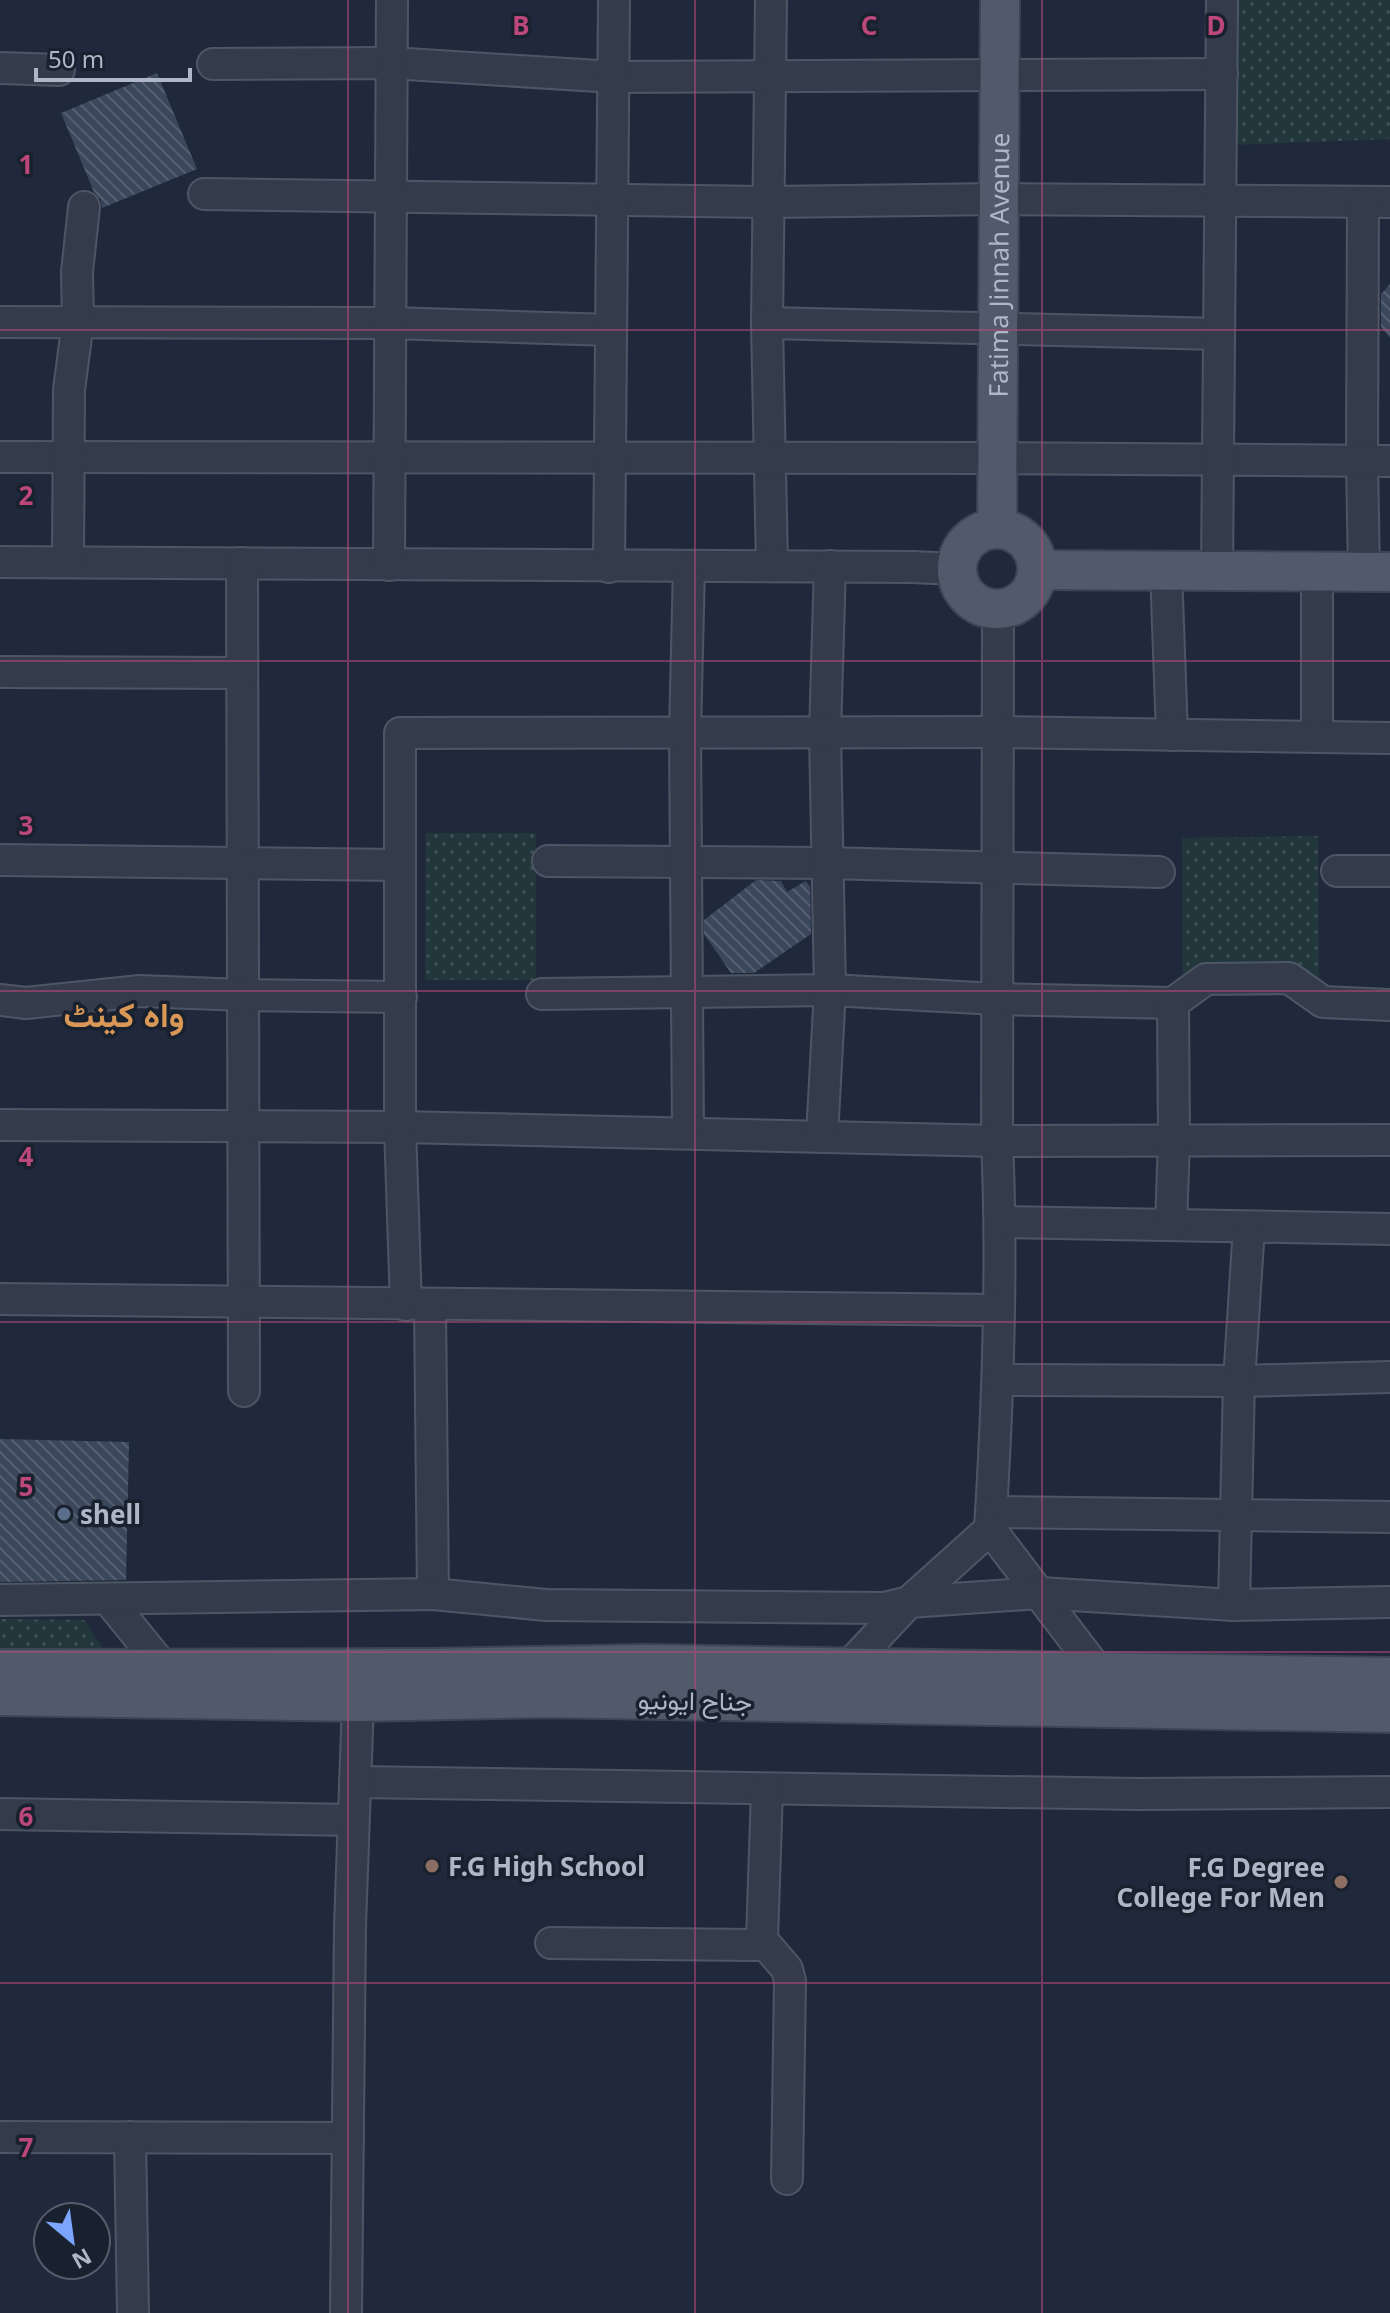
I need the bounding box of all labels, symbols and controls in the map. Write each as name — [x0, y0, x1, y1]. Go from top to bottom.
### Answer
text: B — [512, 7, 530, 43]
text: C — [861, 7, 877, 43]
text: D — [1206, 7, 1226, 43]
scale bar — [36, 32, 190, 82]
text: 50 m — [48, 42, 104, 75]
street label: Fatima Jinnah Avenue — [980, 133, 1017, 397]
text: 1 — [19, 146, 33, 182]
text: 2 — [19, 477, 34, 513]
text: 3 — [19, 807, 33, 843]
district label: واہ کینٹ — [63, 991, 185, 1037]
text: 4 — [19, 1138, 34, 1174]
text: 5 — [19, 1468, 33, 1504]
place label: shell — [80, 1496, 141, 1532]
marker: shell — [55, 1505, 73, 1523]
street label: جناح ایونیو — [638, 1681, 752, 1720]
text: 6 — [19, 1798, 34, 1834]
place label: F.G High School — [448, 1848, 645, 1884]
place label: F.G Degree College For Men — [1116, 1849, 1325, 1915]
marker: F.G High School — [423, 1857, 441, 1875]
marker: F.G Degree College For Men — [1332, 1873, 1350, 1891]
text: 7 — [19, 2129, 34, 2165]
north arrow — [32, 2201, 112, 2281]
text: N — [67, 2242, 97, 2277]

